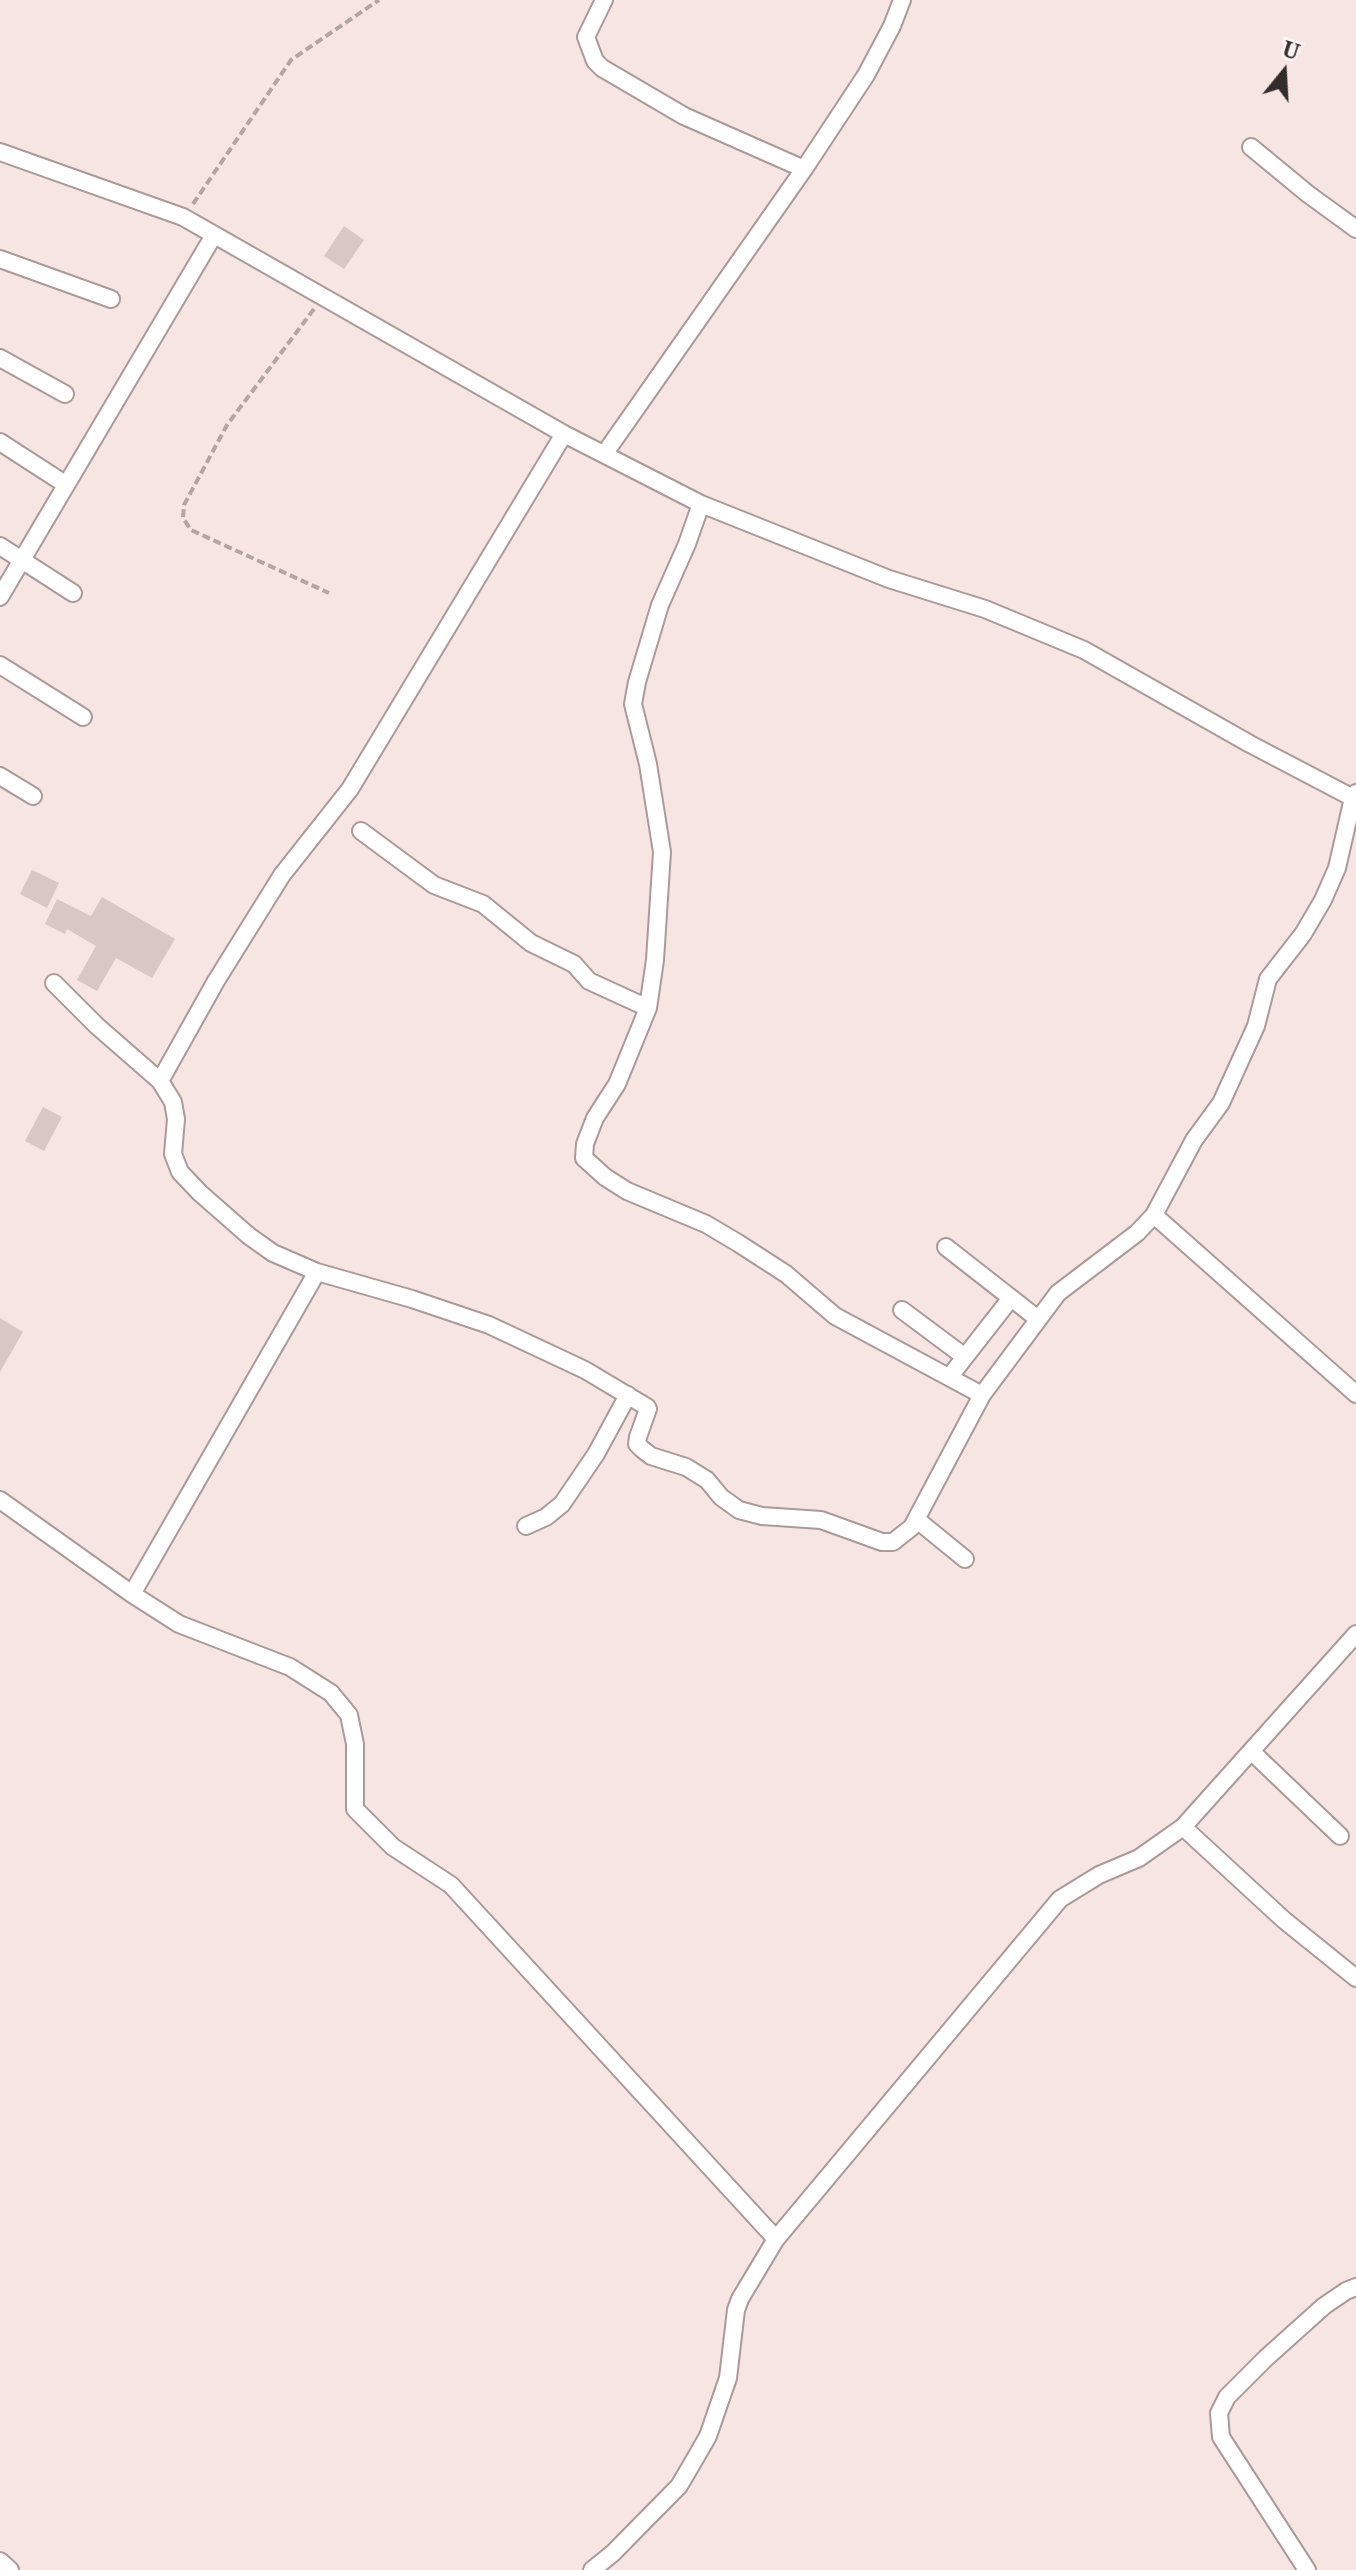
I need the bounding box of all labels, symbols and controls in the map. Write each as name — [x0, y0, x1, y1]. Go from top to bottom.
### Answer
north arrow — [1244, 32, 1324, 112]
text: U — [1279, 32, 1304, 66]

